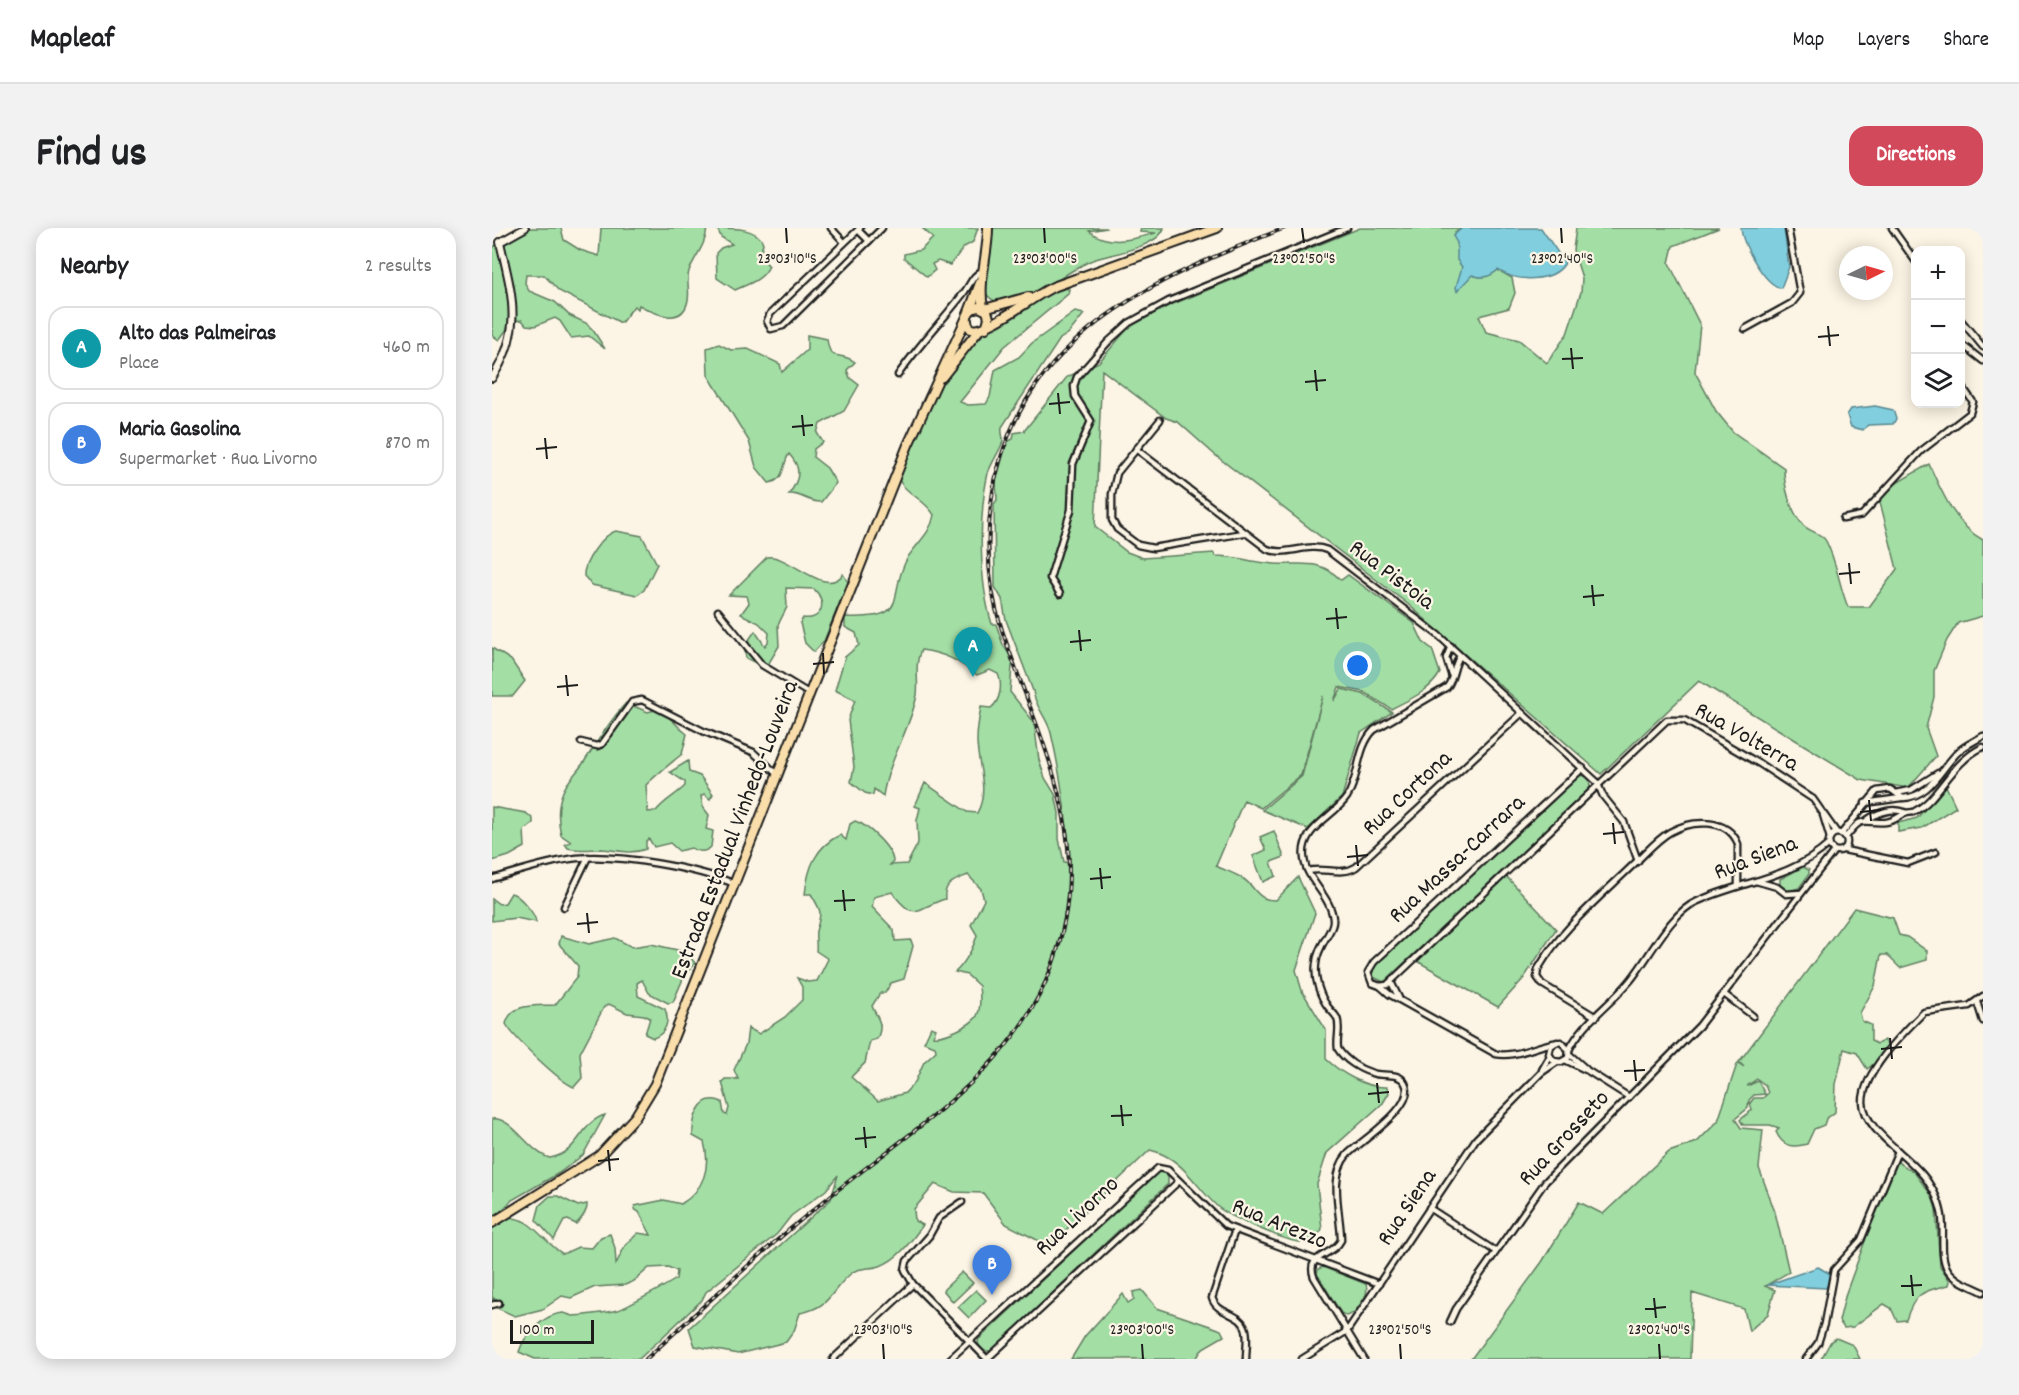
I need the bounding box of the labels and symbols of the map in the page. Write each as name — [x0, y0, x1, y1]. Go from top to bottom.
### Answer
north arrow — [1839, 246, 1893, 300]
text: 23°03'10"S — [757, 249, 817, 271]
text: 23°03'00"S — [1013, 249, 1077, 271]
text: 23°02'50"S — [1273, 249, 1335, 271]
text: 23°02'40"S — [1531, 249, 1593, 271]
street label: Rua Pistoia — [1341, 533, 1441, 620]
pin: A — [954, 628, 992, 677]
your location — [1343, 651, 1372, 680]
street label: Estrada Estadual Vinhedo-Louveira — [663, 675, 809, 984]
street label: Rua Volterra — [1688, 694, 1805, 782]
street label: Rua Cortona — [1355, 743, 1461, 845]
street label: Rua Massa-Carrara — [1382, 787, 1535, 932]
street label: Rua Siena — [1709, 827, 1803, 890]
street label: Rua Grosseto — [1511, 1083, 1619, 1195]
street label: Rua Siena — [1370, 1162, 1447, 1253]
street label: Rua Livorno — [1028, 1169, 1128, 1265]
street label: Rua Arezzo — [1226, 1190, 1332, 1260]
pin: B — [972, 1246, 1012, 1295]
scale bar — [510, 1317, 594, 1344]
text: 23°03'10"S — [853, 1320, 913, 1342]
text: 23°03'00"S — [1110, 1320, 1174, 1342]
text: 23°02'50"S — [1369, 1320, 1431, 1342]
text: 23°02'40"S — [1628, 1320, 1690, 1342]

